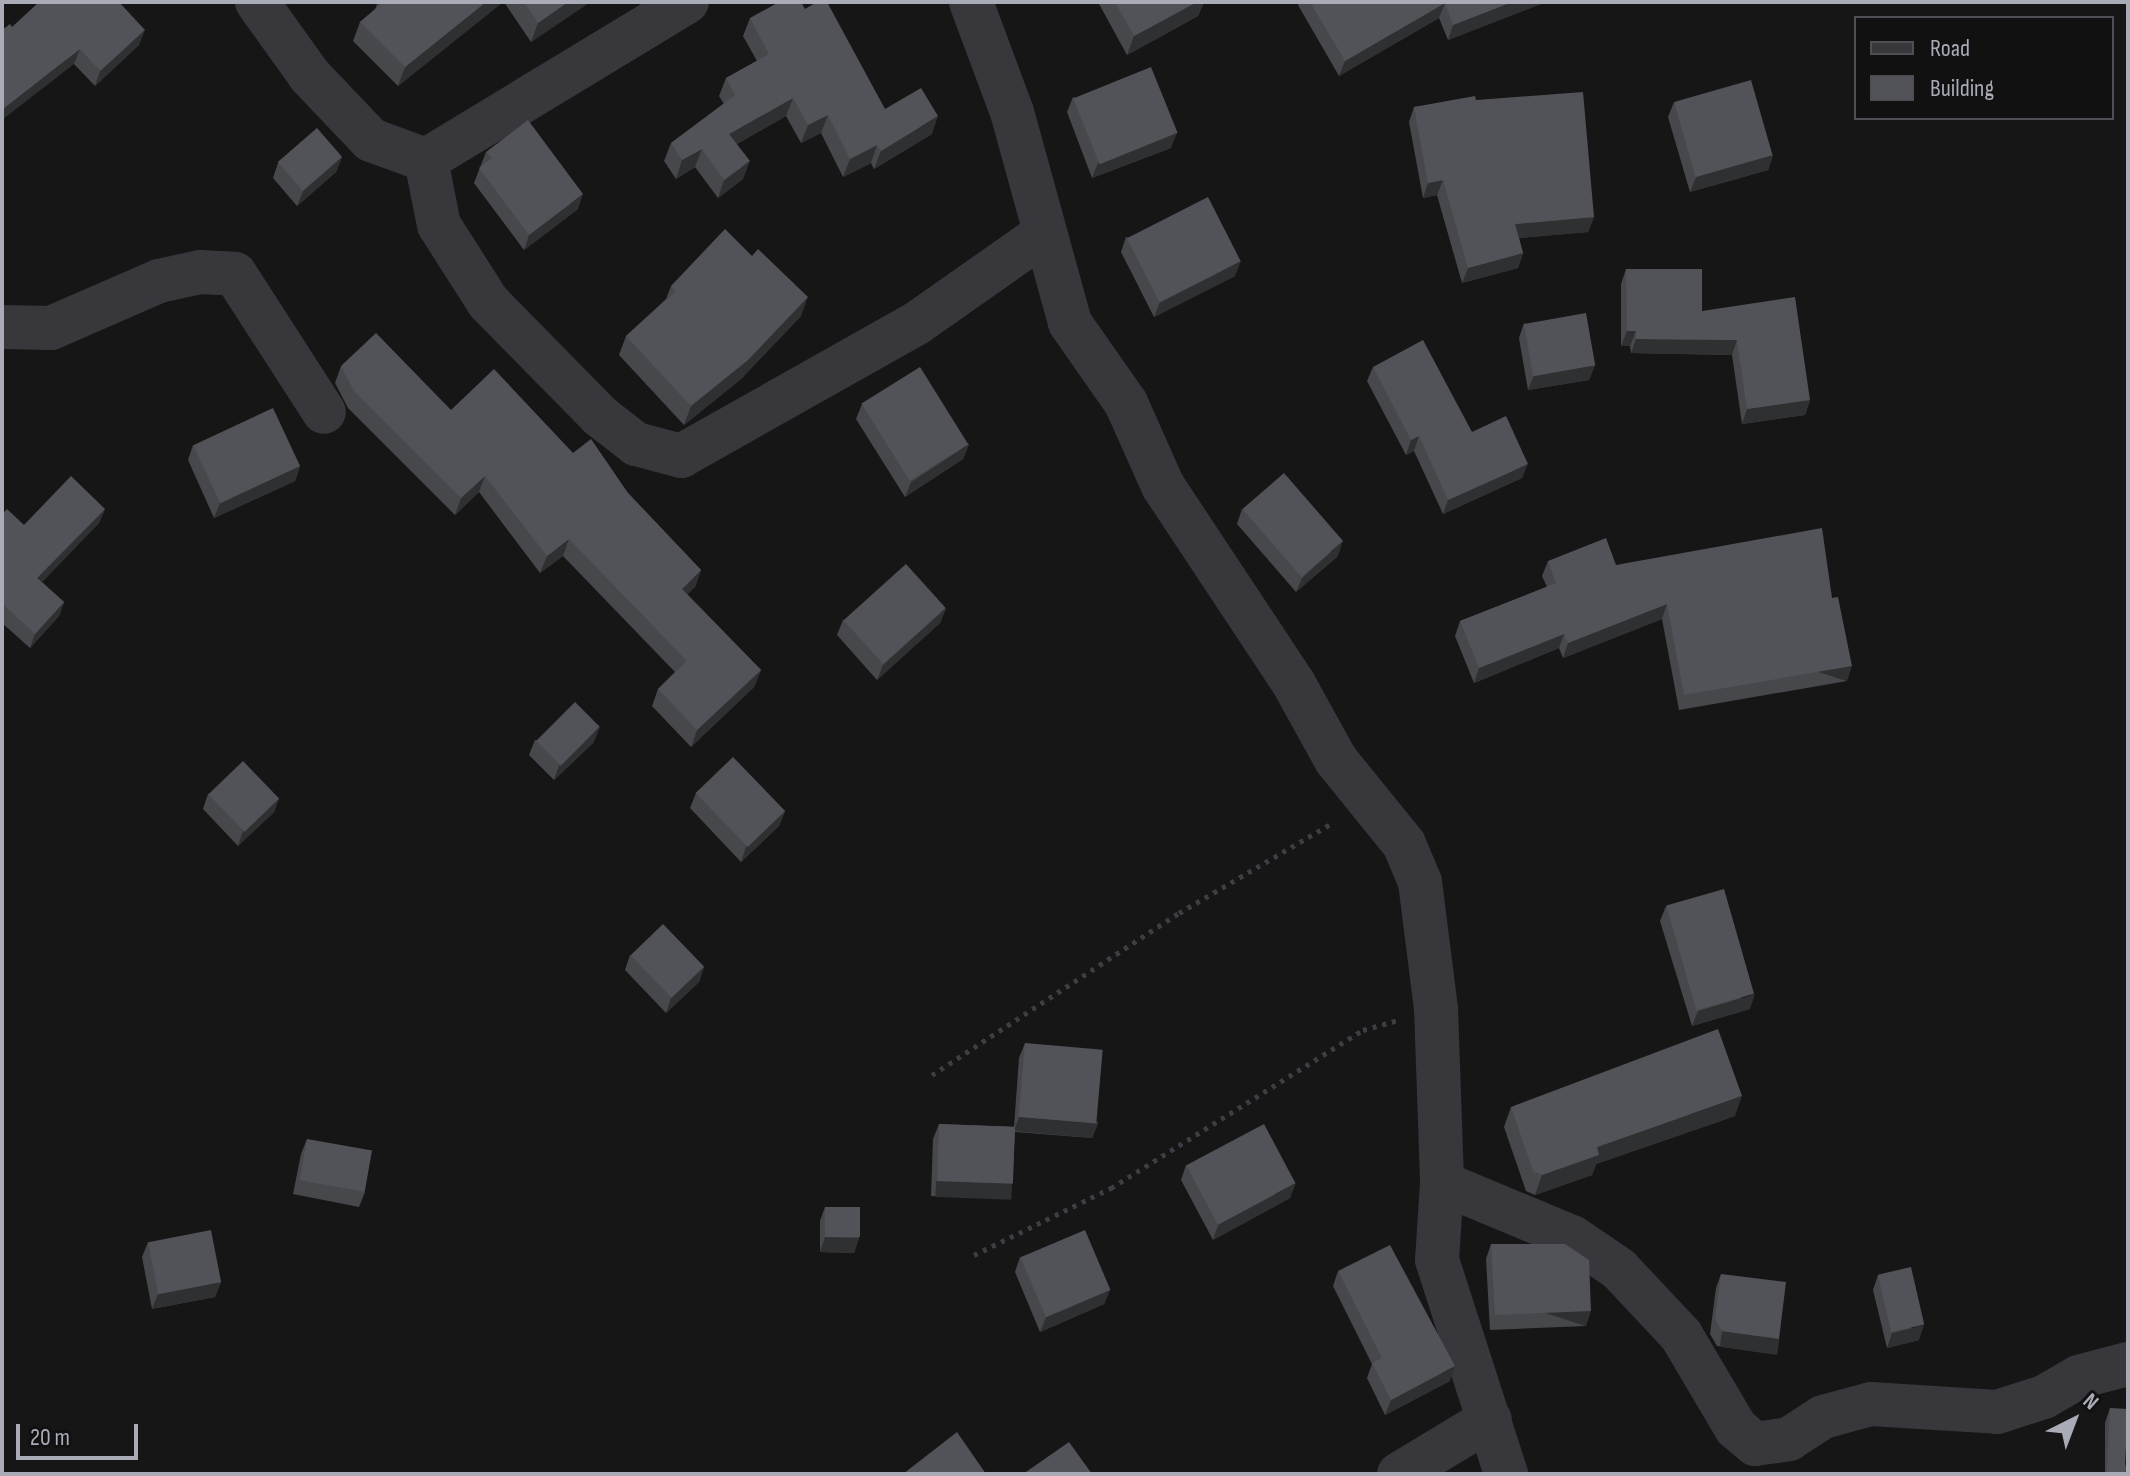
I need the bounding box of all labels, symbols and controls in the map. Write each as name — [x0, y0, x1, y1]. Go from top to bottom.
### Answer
legend — [1854, 16, 2114, 120]
text: Road — [1930, 34, 1970, 63]
text: Building — [1930, 74, 1994, 103]
north arrow — [2034, 1380, 2114, 1460]
text: N — [2077, 1388, 2104, 1416]
scale bar — [20, 1408, 142, 1458]
text: 20 m — [30, 1423, 70, 1452]

